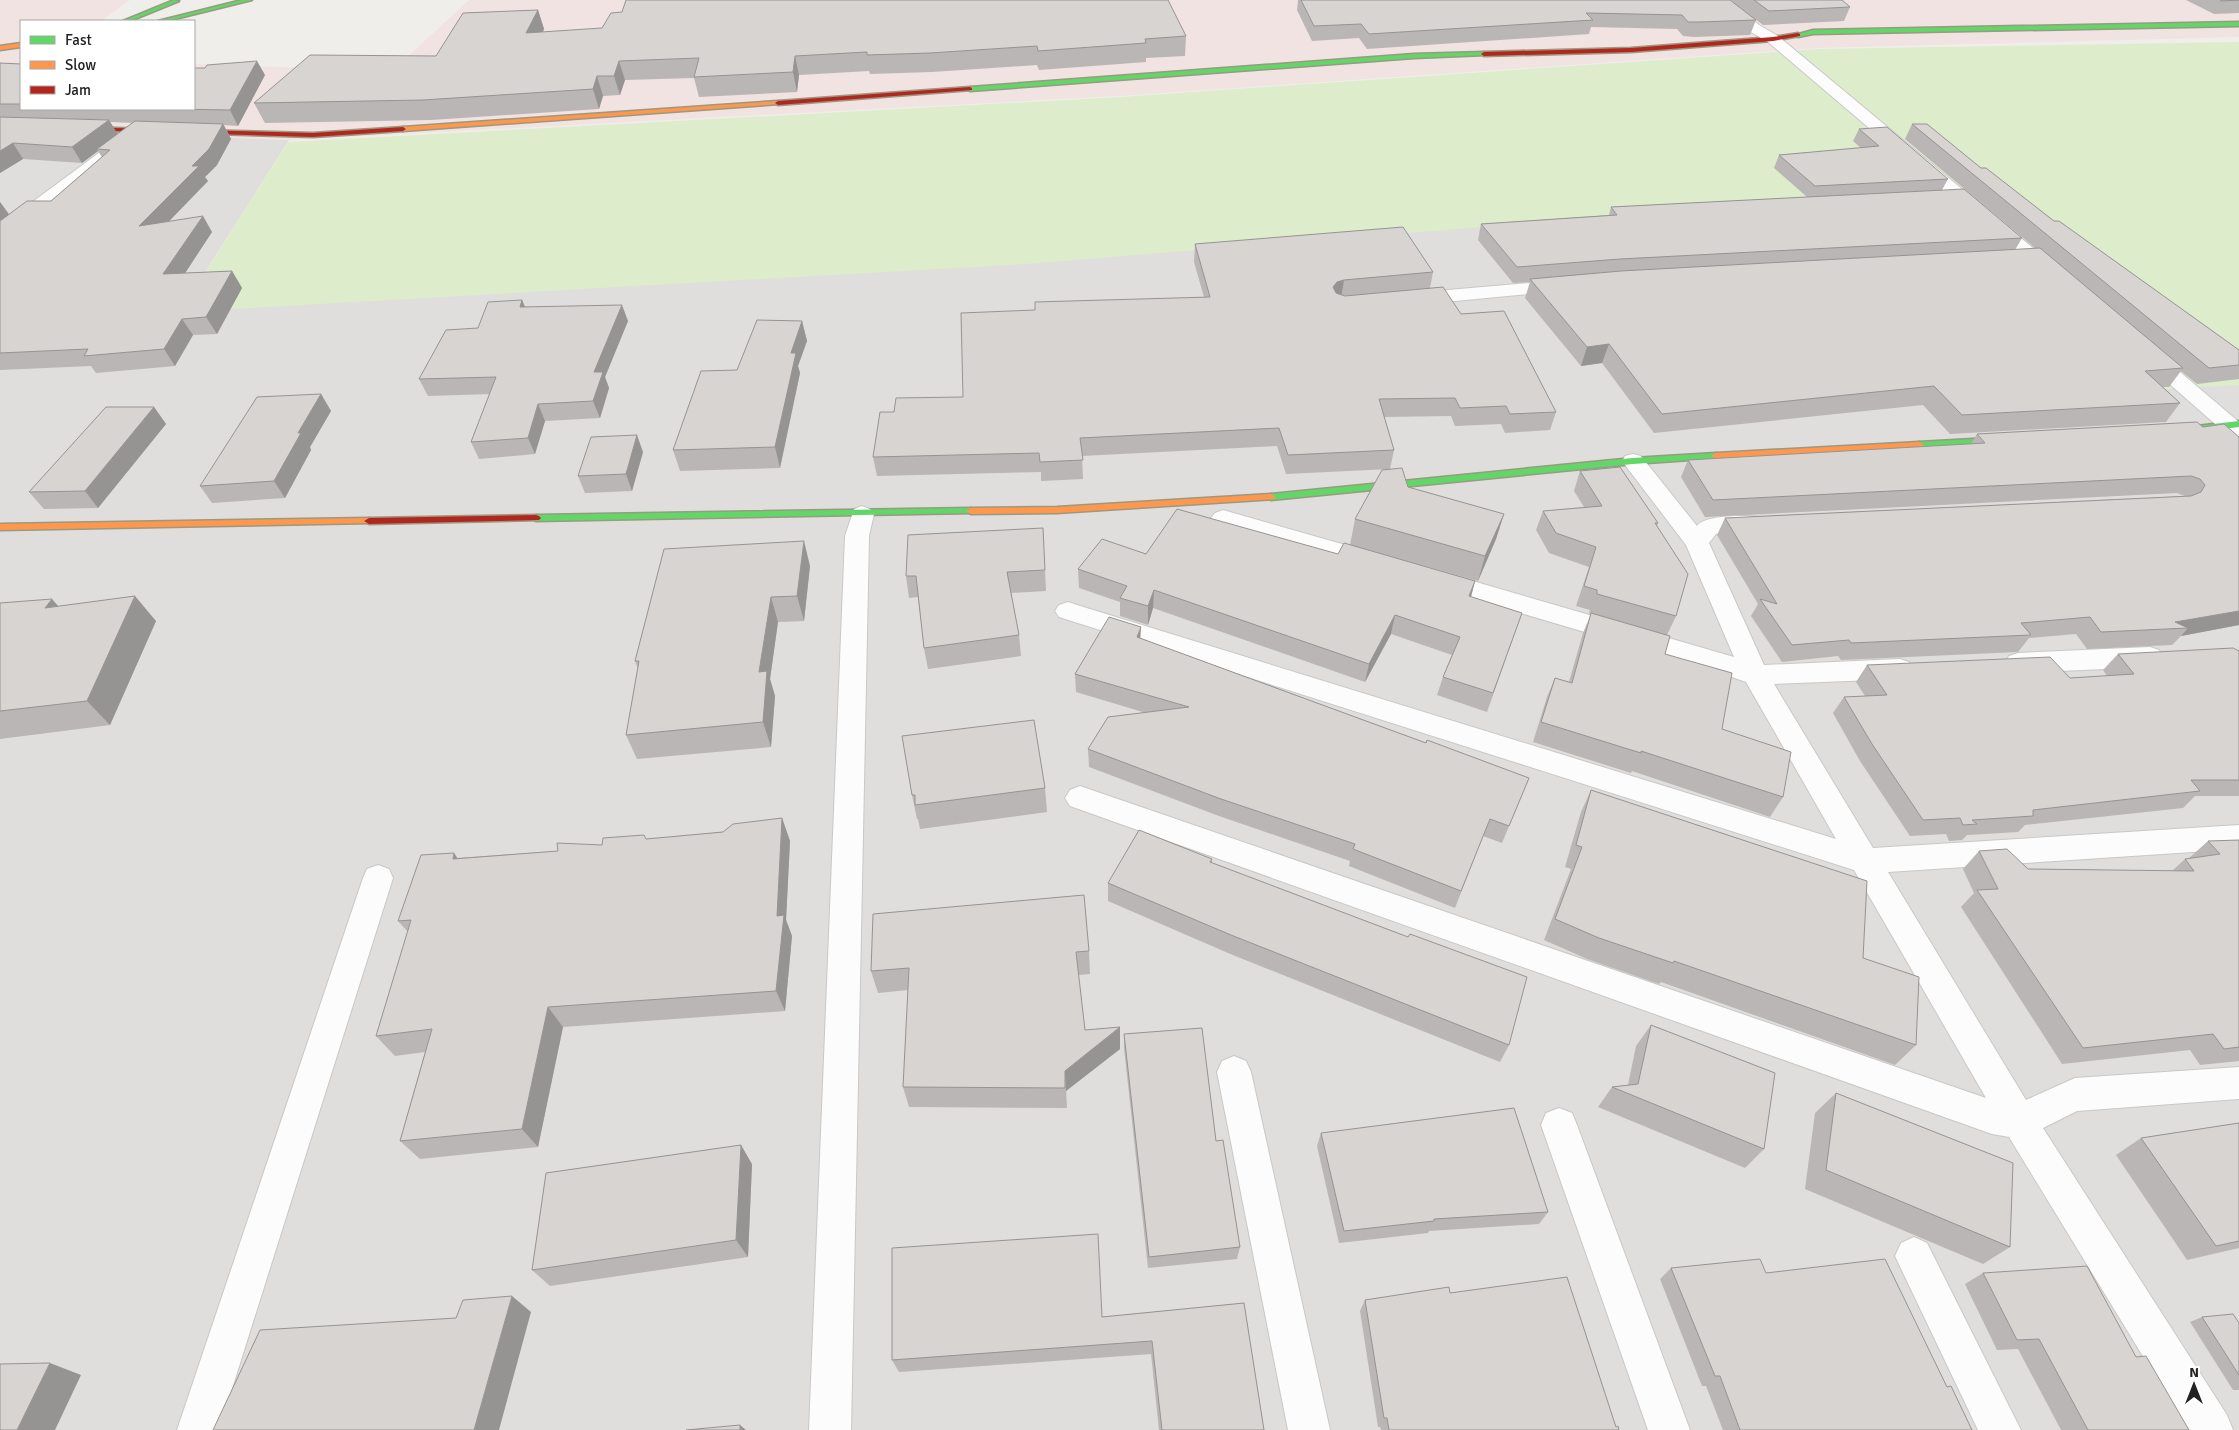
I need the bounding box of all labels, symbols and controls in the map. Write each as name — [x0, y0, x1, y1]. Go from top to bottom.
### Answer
legend — [20, 20, 195, 110]
text: Fast — [65, 31, 92, 49]
text: Slow — [65, 56, 96, 74]
text: Jam — [65, 81, 91, 99]
north arrow — [2169, 1360, 2219, 1410]
text: N — [2189, 1364, 2199, 1381]

